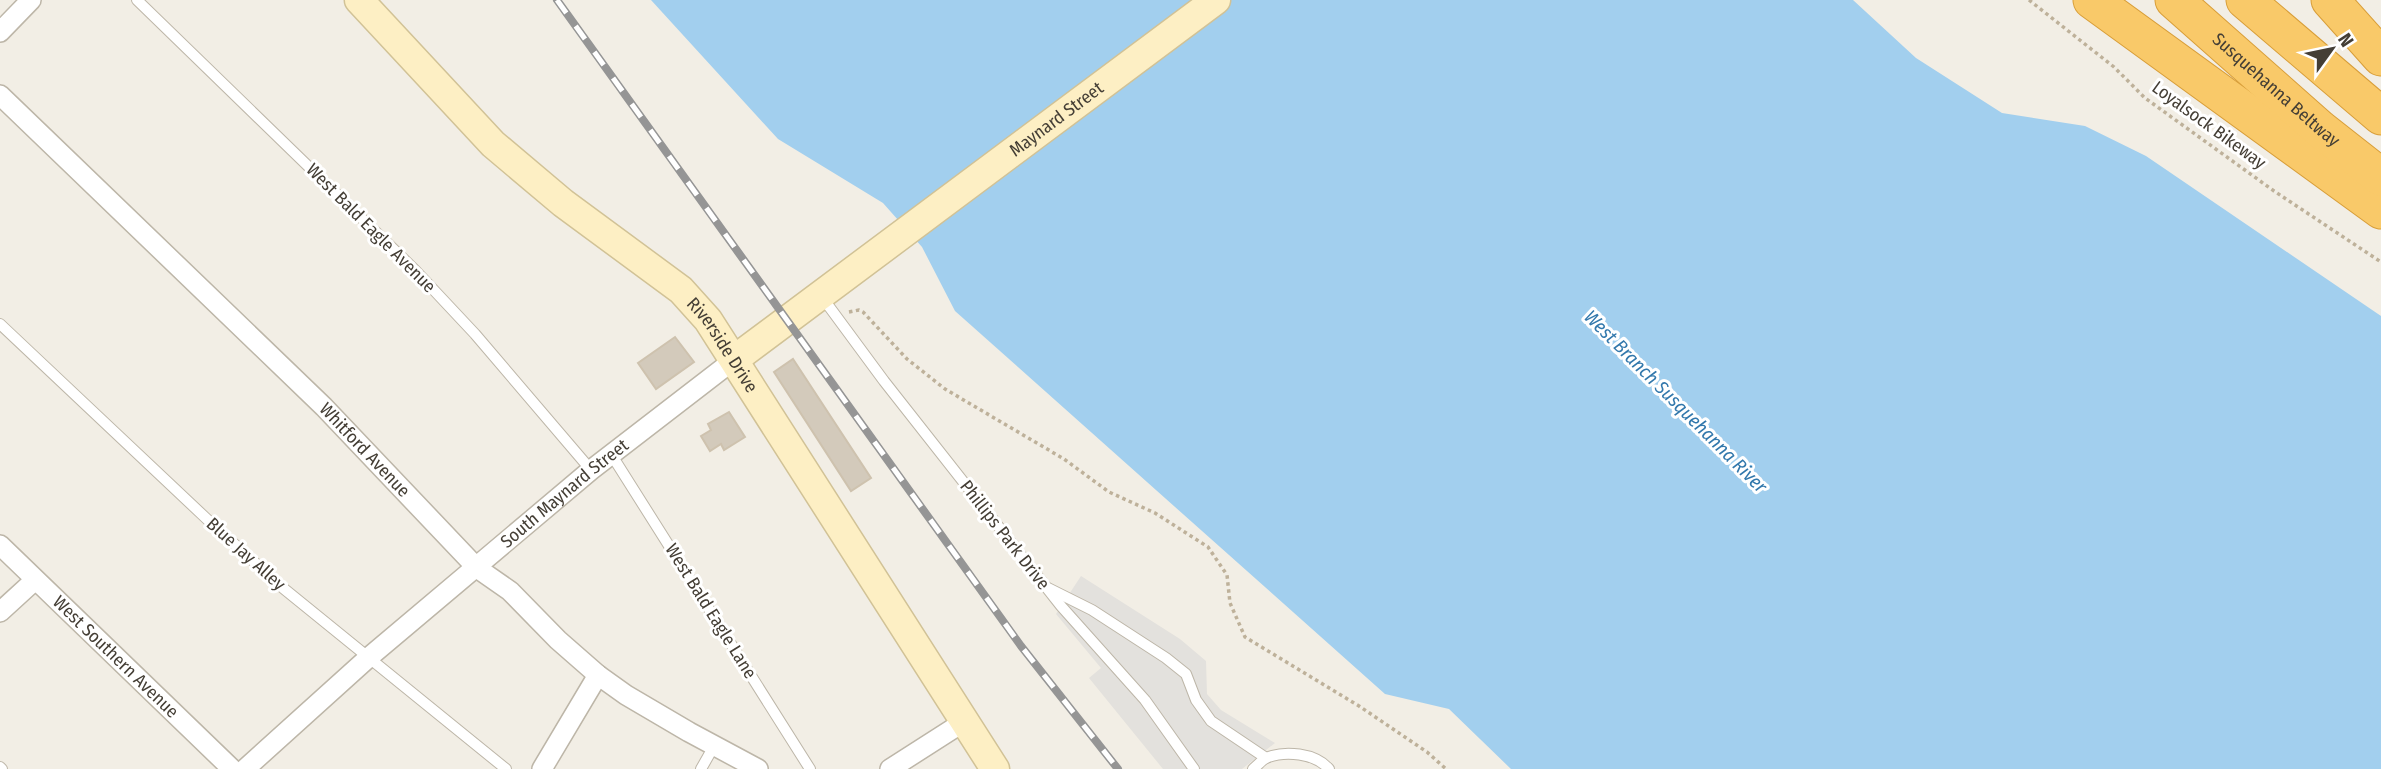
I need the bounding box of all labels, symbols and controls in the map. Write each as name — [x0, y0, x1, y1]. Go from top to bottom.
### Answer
north arrow — [2297, 14, 2367, 84]
street label: Susquehanna Beltway — [2208, 28, 2344, 151]
text: N — [2333, 29, 2359, 51]
street label: Loyalsock Bikeway — [2148, 76, 2270, 174]
street label: Maynard Street — [1005, 77, 1108, 161]
street label: West Bald Eagle Avenue — [302, 159, 440, 297]
street label: Riverside Drive — [682, 293, 763, 397]
water label: West Branch Susquehanna River — [1579, 305, 1773, 499]
street label: Whitford Avenue — [315, 398, 415, 502]
street label: South Maynard Street — [496, 434, 633, 552]
street label: Phillips Park Drive — [955, 476, 1055, 594]
street label: Blue Jay Alley — [202, 513, 290, 595]
street label: West Bald Eagle Lane — [661, 539, 761, 683]
street label: West Southern Avenue — [48, 591, 183, 723]

